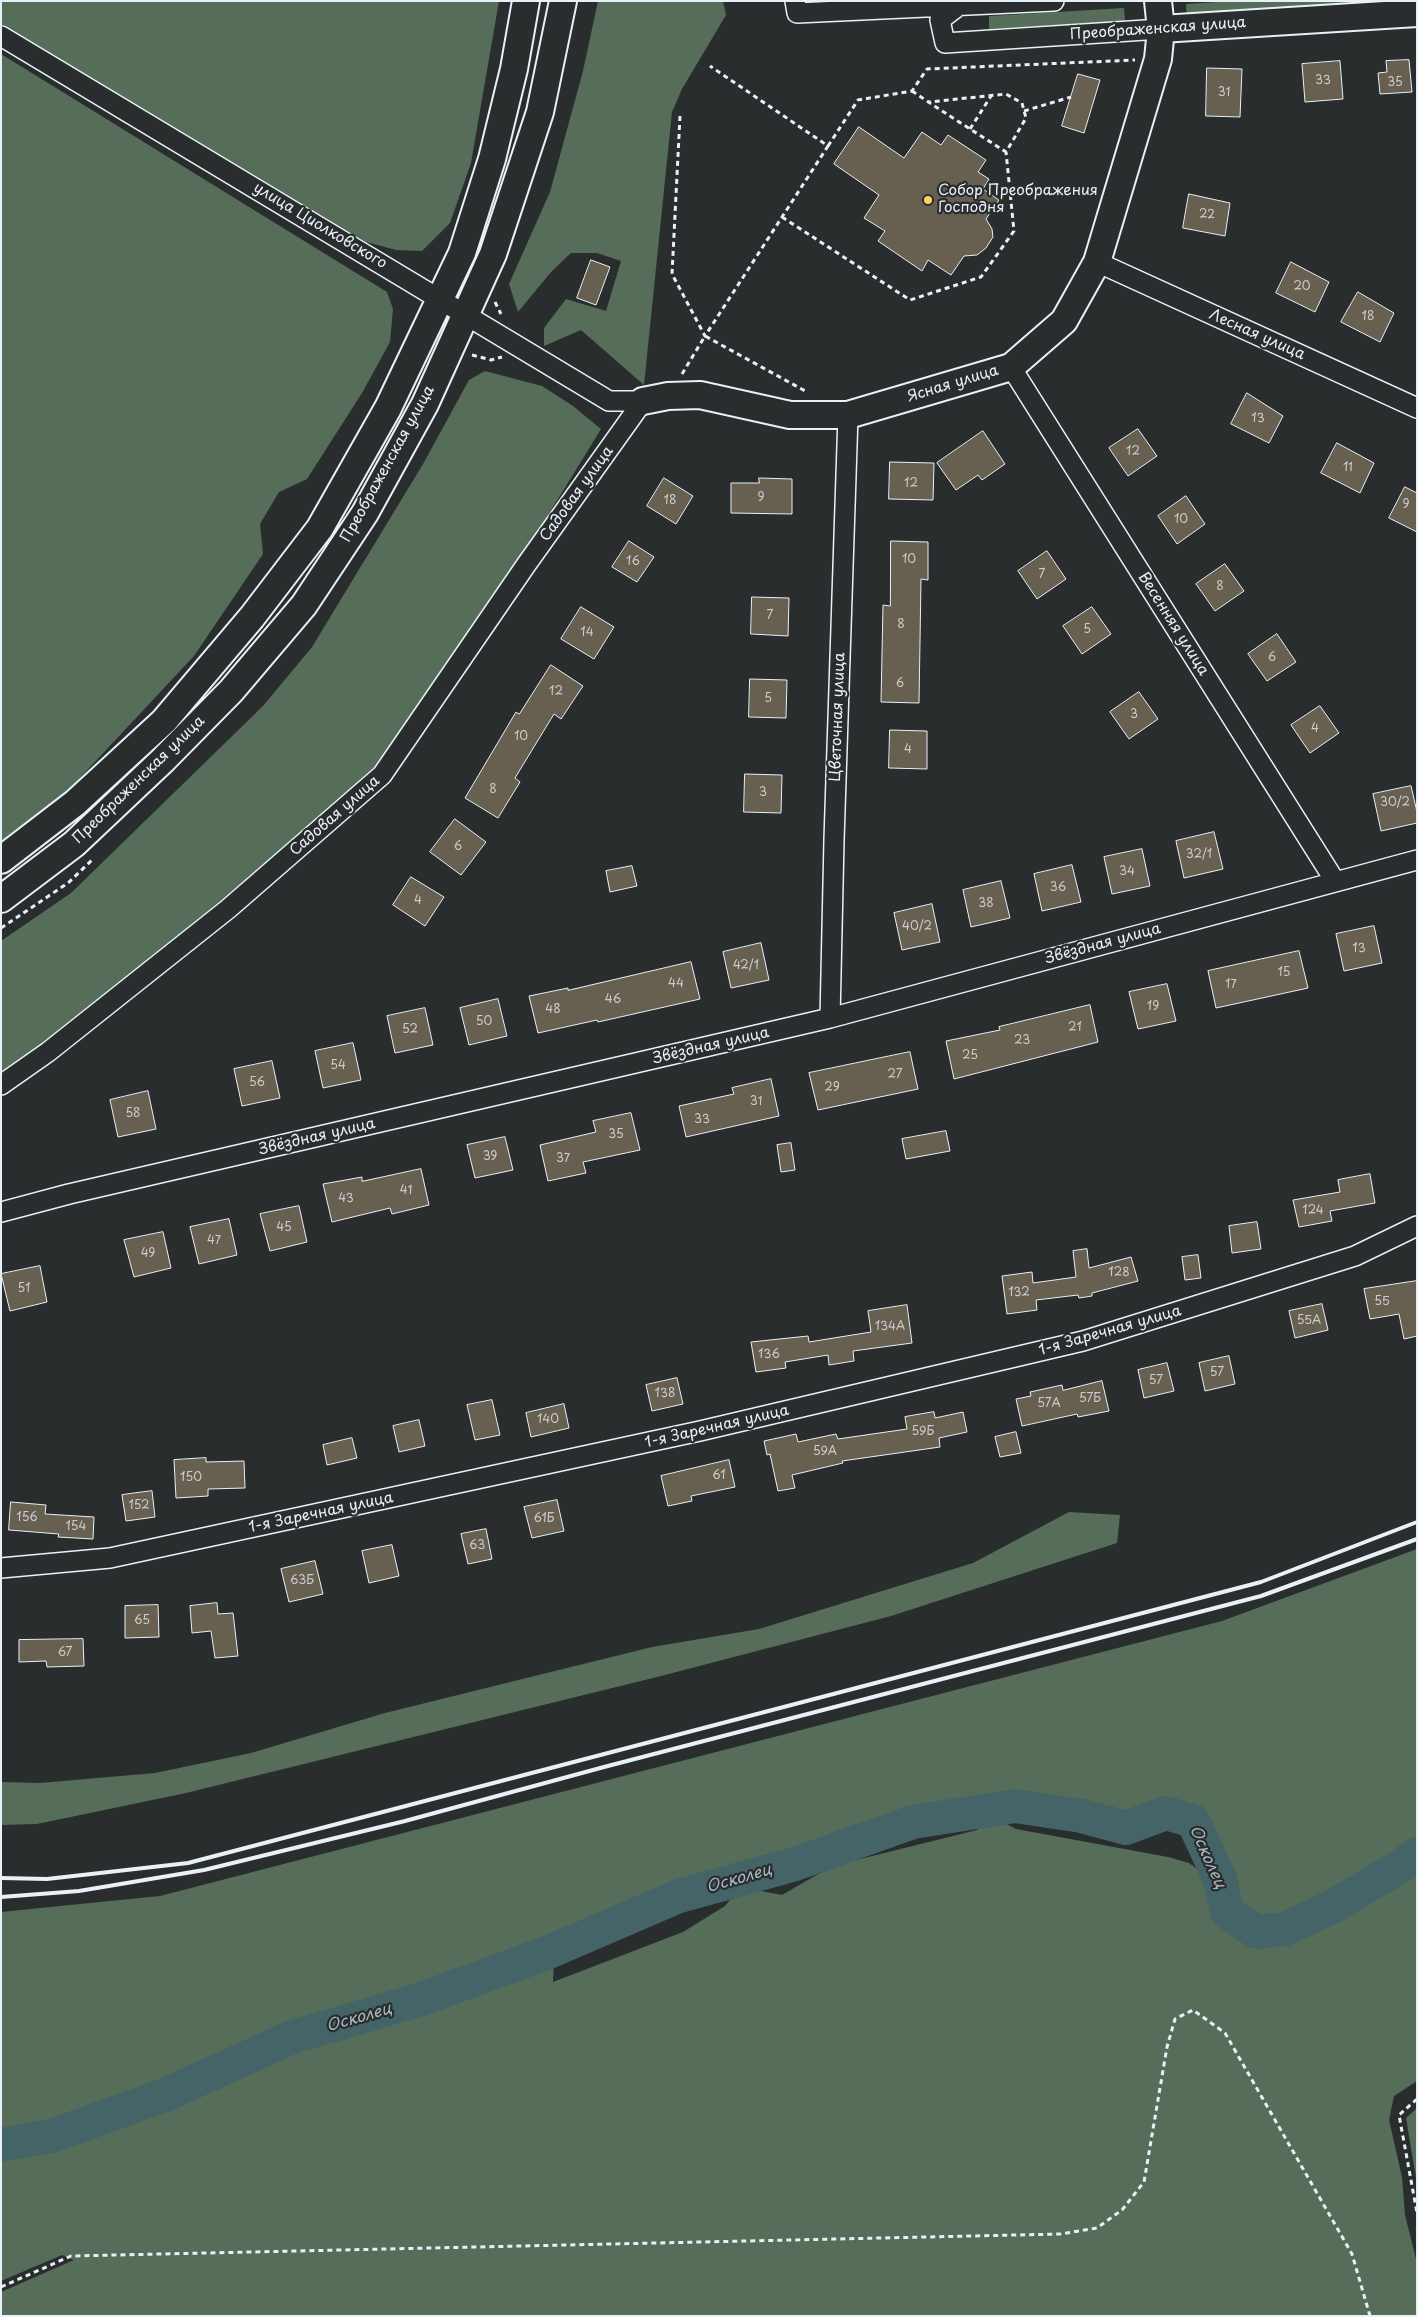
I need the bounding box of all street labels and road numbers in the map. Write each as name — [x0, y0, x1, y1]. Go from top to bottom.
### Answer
street label: Преображенская улица — [1069, 14, 1247, 44]
street label: улица Циолковского — [250, 179, 390, 273]
street label: Лесная улица — [1206, 306, 1308, 364]
street label: Ясная улица — [905, 362, 1001, 406]
street label: Преображенская улица — [337, 383, 439, 545]
street label: Садовая улица — [536, 443, 618, 545]
street label: Весенняя улица — [1134, 569, 1212, 679]
street label: Цветочная улица — [827, 652, 849, 782]
street label: Преображенская улица — [69, 712, 209, 848]
street label: Садовая улица — [286, 772, 384, 860]
street label: Звёздная улица — [1043, 920, 1163, 968]
street label: Звёздная улица — [651, 1024, 771, 1068]
street label: Звёздная улица — [257, 1115, 377, 1159]
street label: 1-я Заречная улица — [1037, 1302, 1183, 1360]
street label: 1-я Заречная улица — [643, 1402, 791, 1452]
street label: 1-я Заречная улица — [247, 1489, 395, 1537]

